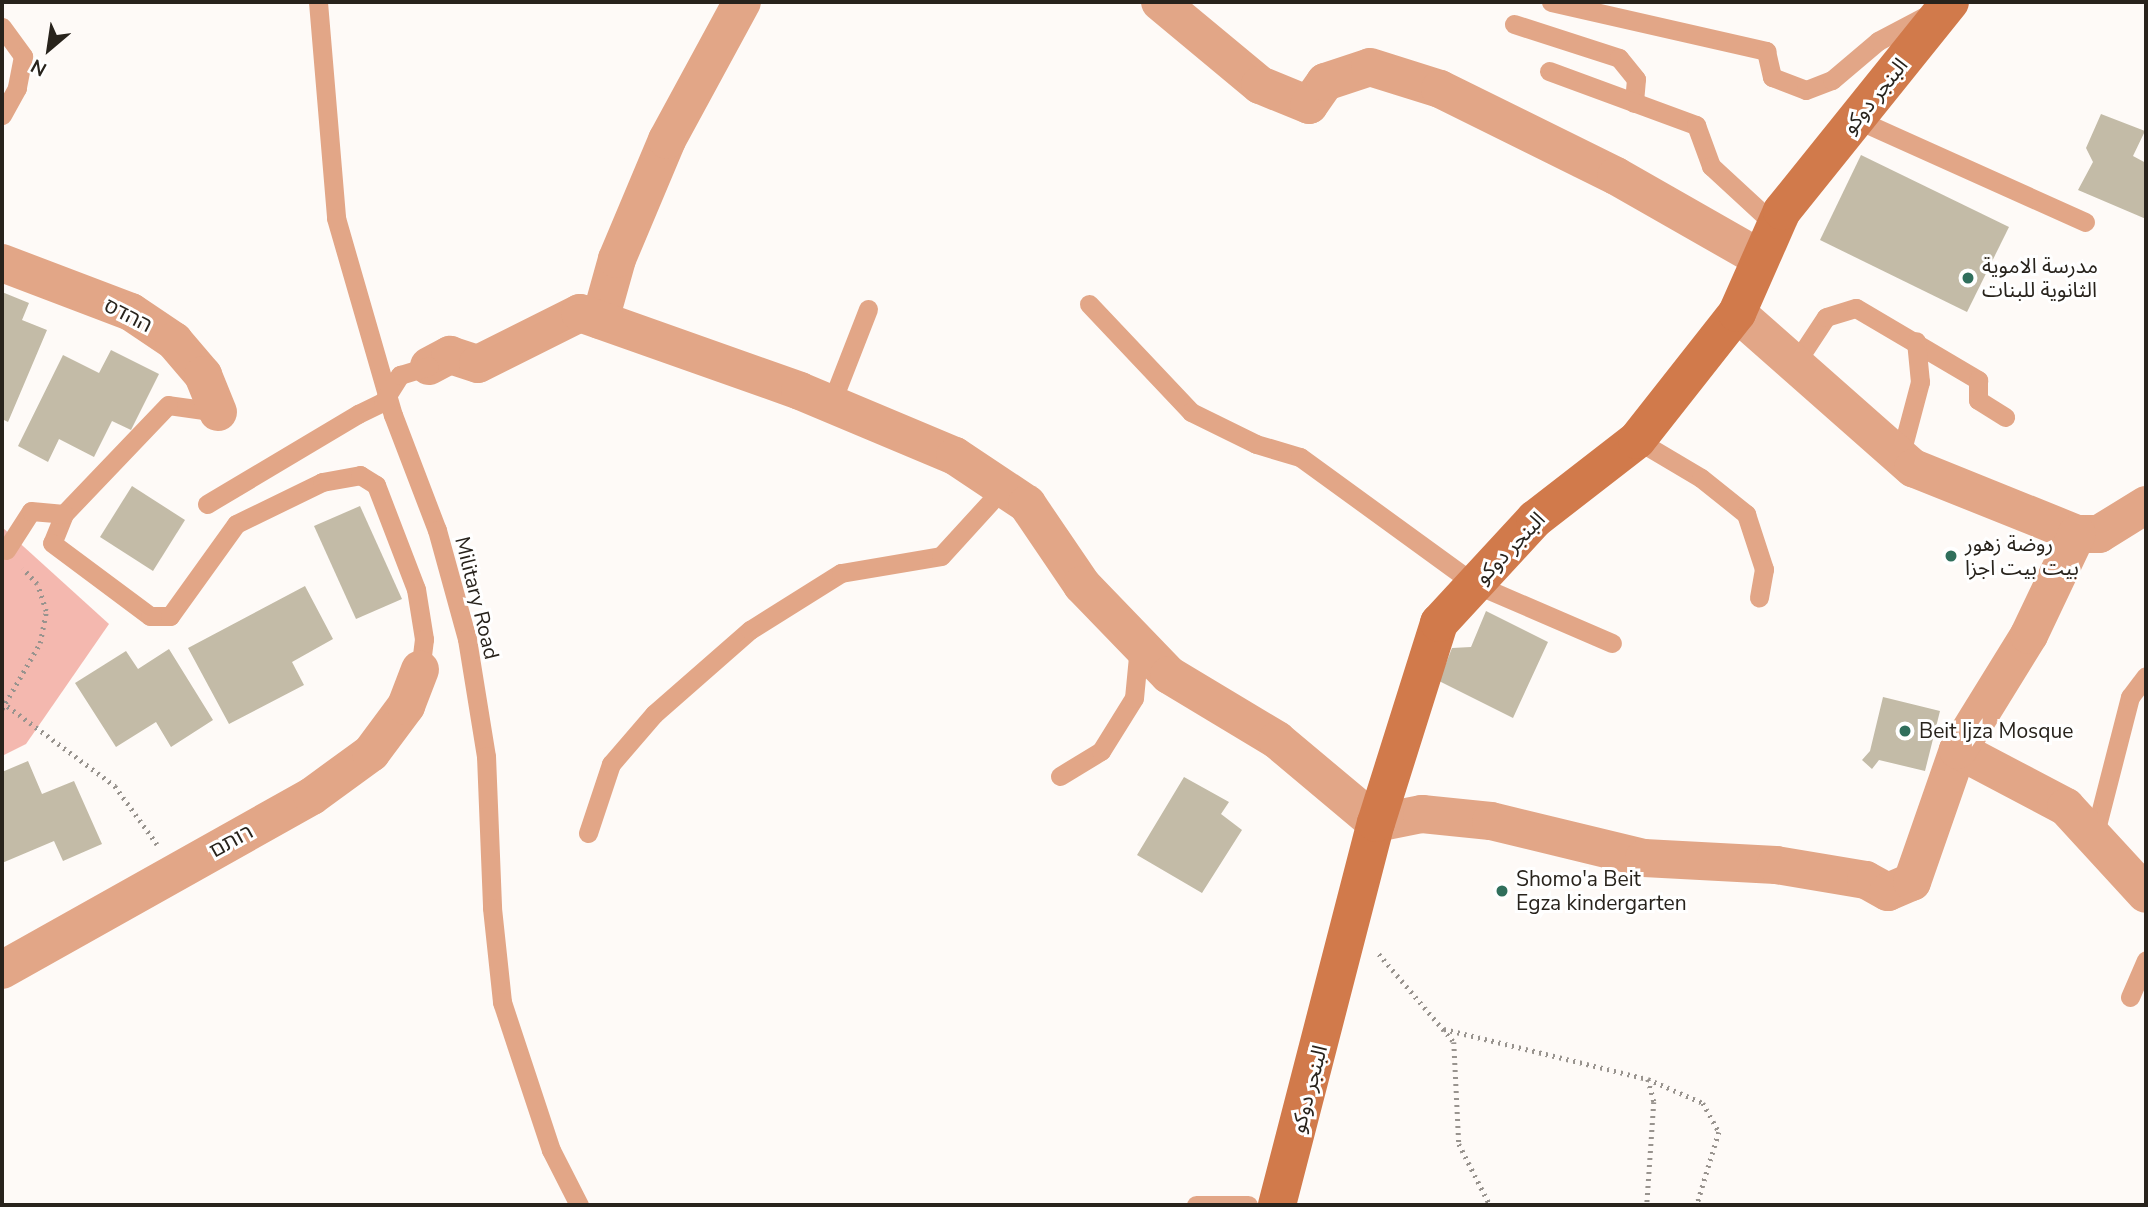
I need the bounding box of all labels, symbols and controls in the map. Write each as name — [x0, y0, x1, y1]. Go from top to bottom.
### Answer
north arrow — [14, 14, 84, 84]
text: N — [26, 53, 51, 82]
street label: البنجر دوكو — [1837, 53, 1913, 139]
place label: مدرسة الاموية الثانوية للبنات — [1982, 253, 2098, 303]
marker: مدرسة الاموية الثانوية للبنات — [1960, 270, 1976, 286]
street label: ההדס — [100, 292, 156, 338]
street label: البنجر دوكو — [1470, 507, 1550, 589]
place label: روضة زهور بيت بيت اجزا — [1965, 531, 2079, 581]
street label: Military Road — [450, 534, 504, 662]
marker: روضة زهور بيت بيت اجزا — [1943, 548, 1959, 564]
place label: Beit Ijza Mosque — [1919, 718, 2073, 744]
marker: Beit Ijza Mosque — [1897, 723, 1913, 739]
street label: רותם — [205, 819, 257, 863]
place label: Shomo'a Beit Egza kindergarten — [1516, 866, 1687, 916]
marker: Shomo'a Beit Egza kindergarten — [1494, 883, 1510, 899]
street label: البنجر دوكو — [1285, 1042, 1333, 1136]

